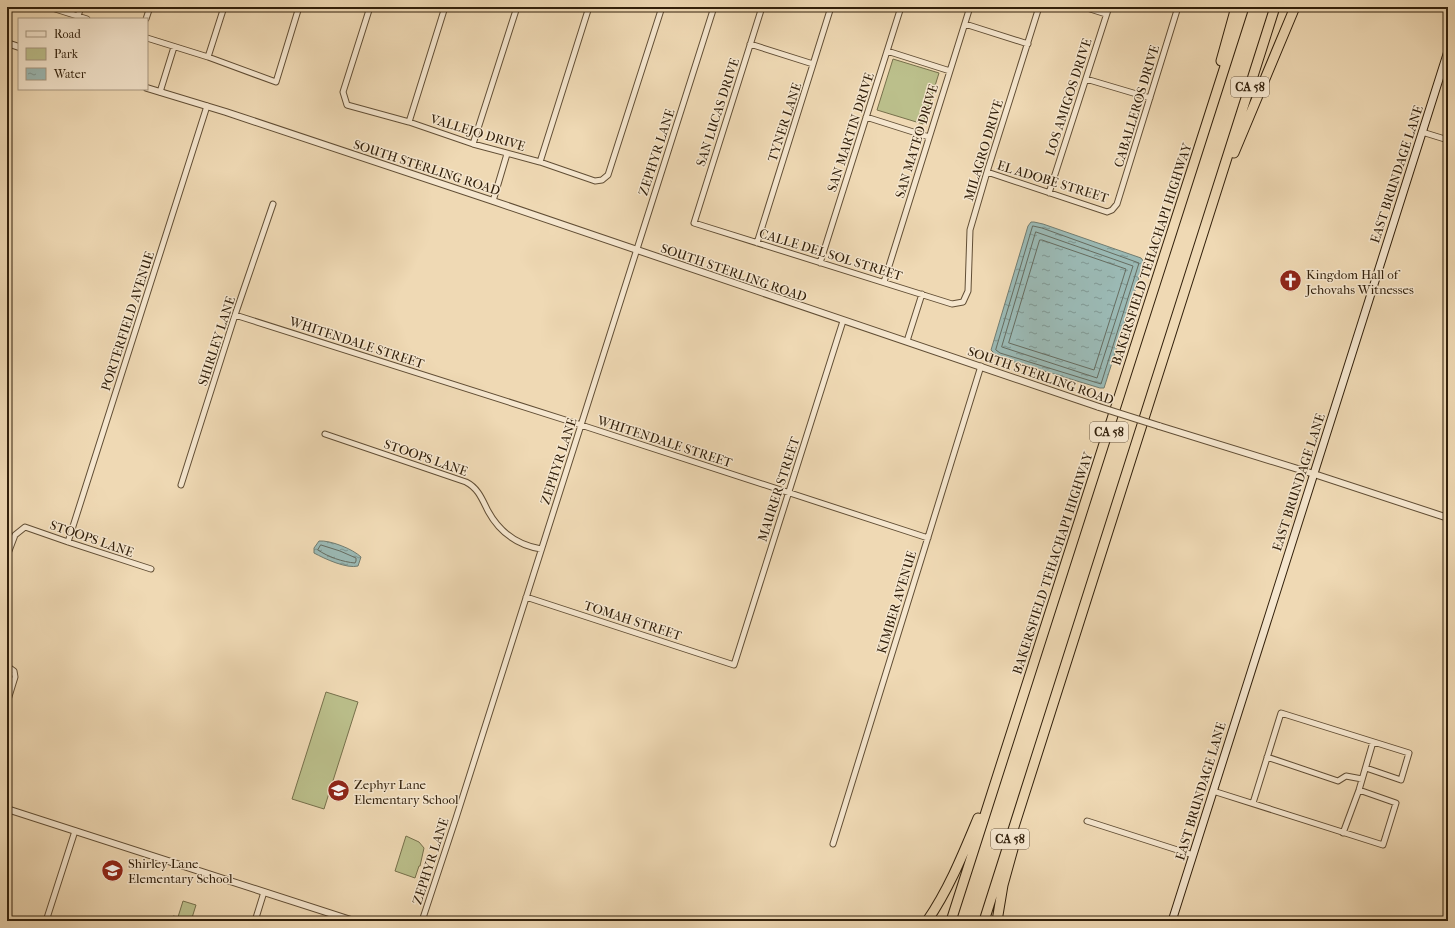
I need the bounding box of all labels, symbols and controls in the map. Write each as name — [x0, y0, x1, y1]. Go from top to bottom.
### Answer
legend — [18, 18, 148, 90]
text: Road — [54, 27, 81, 41]
street label: LOS AMIGOS DRIVE — [1042, 36, 1095, 158]
street label: CABALLEROS DRIVE — [1111, 43, 1162, 169]
text: Park — [54, 47, 79, 61]
street label: SAN LUCAS DRIVE — [693, 56, 742, 168]
text: Water — [53, 67, 87, 81]
street label: SAN MARTIN DRIVE — [824, 71, 877, 194]
road number: CA 58 — [1231, 77, 1269, 97]
street label: TYNER LANE — [765, 81, 804, 164]
street label: SAN MATEO DRIVE — [892, 82, 941, 200]
street label: MILAGRO DRIVE — [961, 98, 1006, 203]
street label: EAST BRUNDAGE LANE — [1367, 103, 1426, 245]
street label: ZEPHYR LANE — [635, 107, 678, 197]
street label: VALLEJO DRIVE — [428, 111, 527, 154]
street label: SOUTH STERLING ROAD — [351, 137, 502, 198]
street label: BAKERSFIELD TEHACHAPI HIGHWAY — [1108, 140, 1195, 367]
street label: EL ADOBE STREET — [995, 157, 1111, 206]
street label: CALLE DEL SOL STREET — [757, 226, 904, 283]
street label: SOUTH STERLING ROAD — [659, 240, 809, 305]
street label: PORTERFIELD AVENUE — [98, 250, 157, 393]
place label: Kingdom Hall of Jehovahs Witnesses — [1305, 267, 1414, 297]
church icon: Kingdom Hall of Jehovahs Witnesses — [1277, 268, 1303, 294]
street label: SHIRLEY LANE — [195, 294, 238, 388]
street label: WHITENDALE STREET — [287, 313, 426, 371]
street label: SOUTH STERLING ROAD — [966, 343, 1116, 408]
street label: EAST BRUNDAGE LANE — [1269, 411, 1328, 553]
street label: WHITENDALE STREET — [595, 412, 734, 470]
street label: ZEPHYR LANE — [537, 416, 580, 506]
road number: CA 58 — [1090, 422, 1128, 442]
street label: MAURER STREET — [754, 435, 803, 543]
street label: STOOPS LANE — [382, 436, 470, 479]
street label: BAKERSFIELD TEHACHAPI HIGHWAY — [1009, 449, 1096, 676]
street label: STOOPS LANE — [48, 517, 136, 560]
street label: KIMBER AVENUE — [874, 549, 919, 655]
street label: TOMAH STREET — [582, 598, 684, 643]
street label: EAST BRUNDAGE LANE — [1172, 720, 1229, 862]
place label: Zephyr Lane Elementary School — [354, 777, 459, 807]
school or university icon: Zephyr Lane Elementary School — [326, 778, 352, 804]
street label: ZEPHYR LANE — [409, 816, 452, 906]
road number: CA 58 — [991, 829, 1029, 849]
place label: Shirley Lane Elementary School — [128, 856, 233, 886]
school or university icon: Shirley Lane Elementary School — [100, 857, 126, 883]

